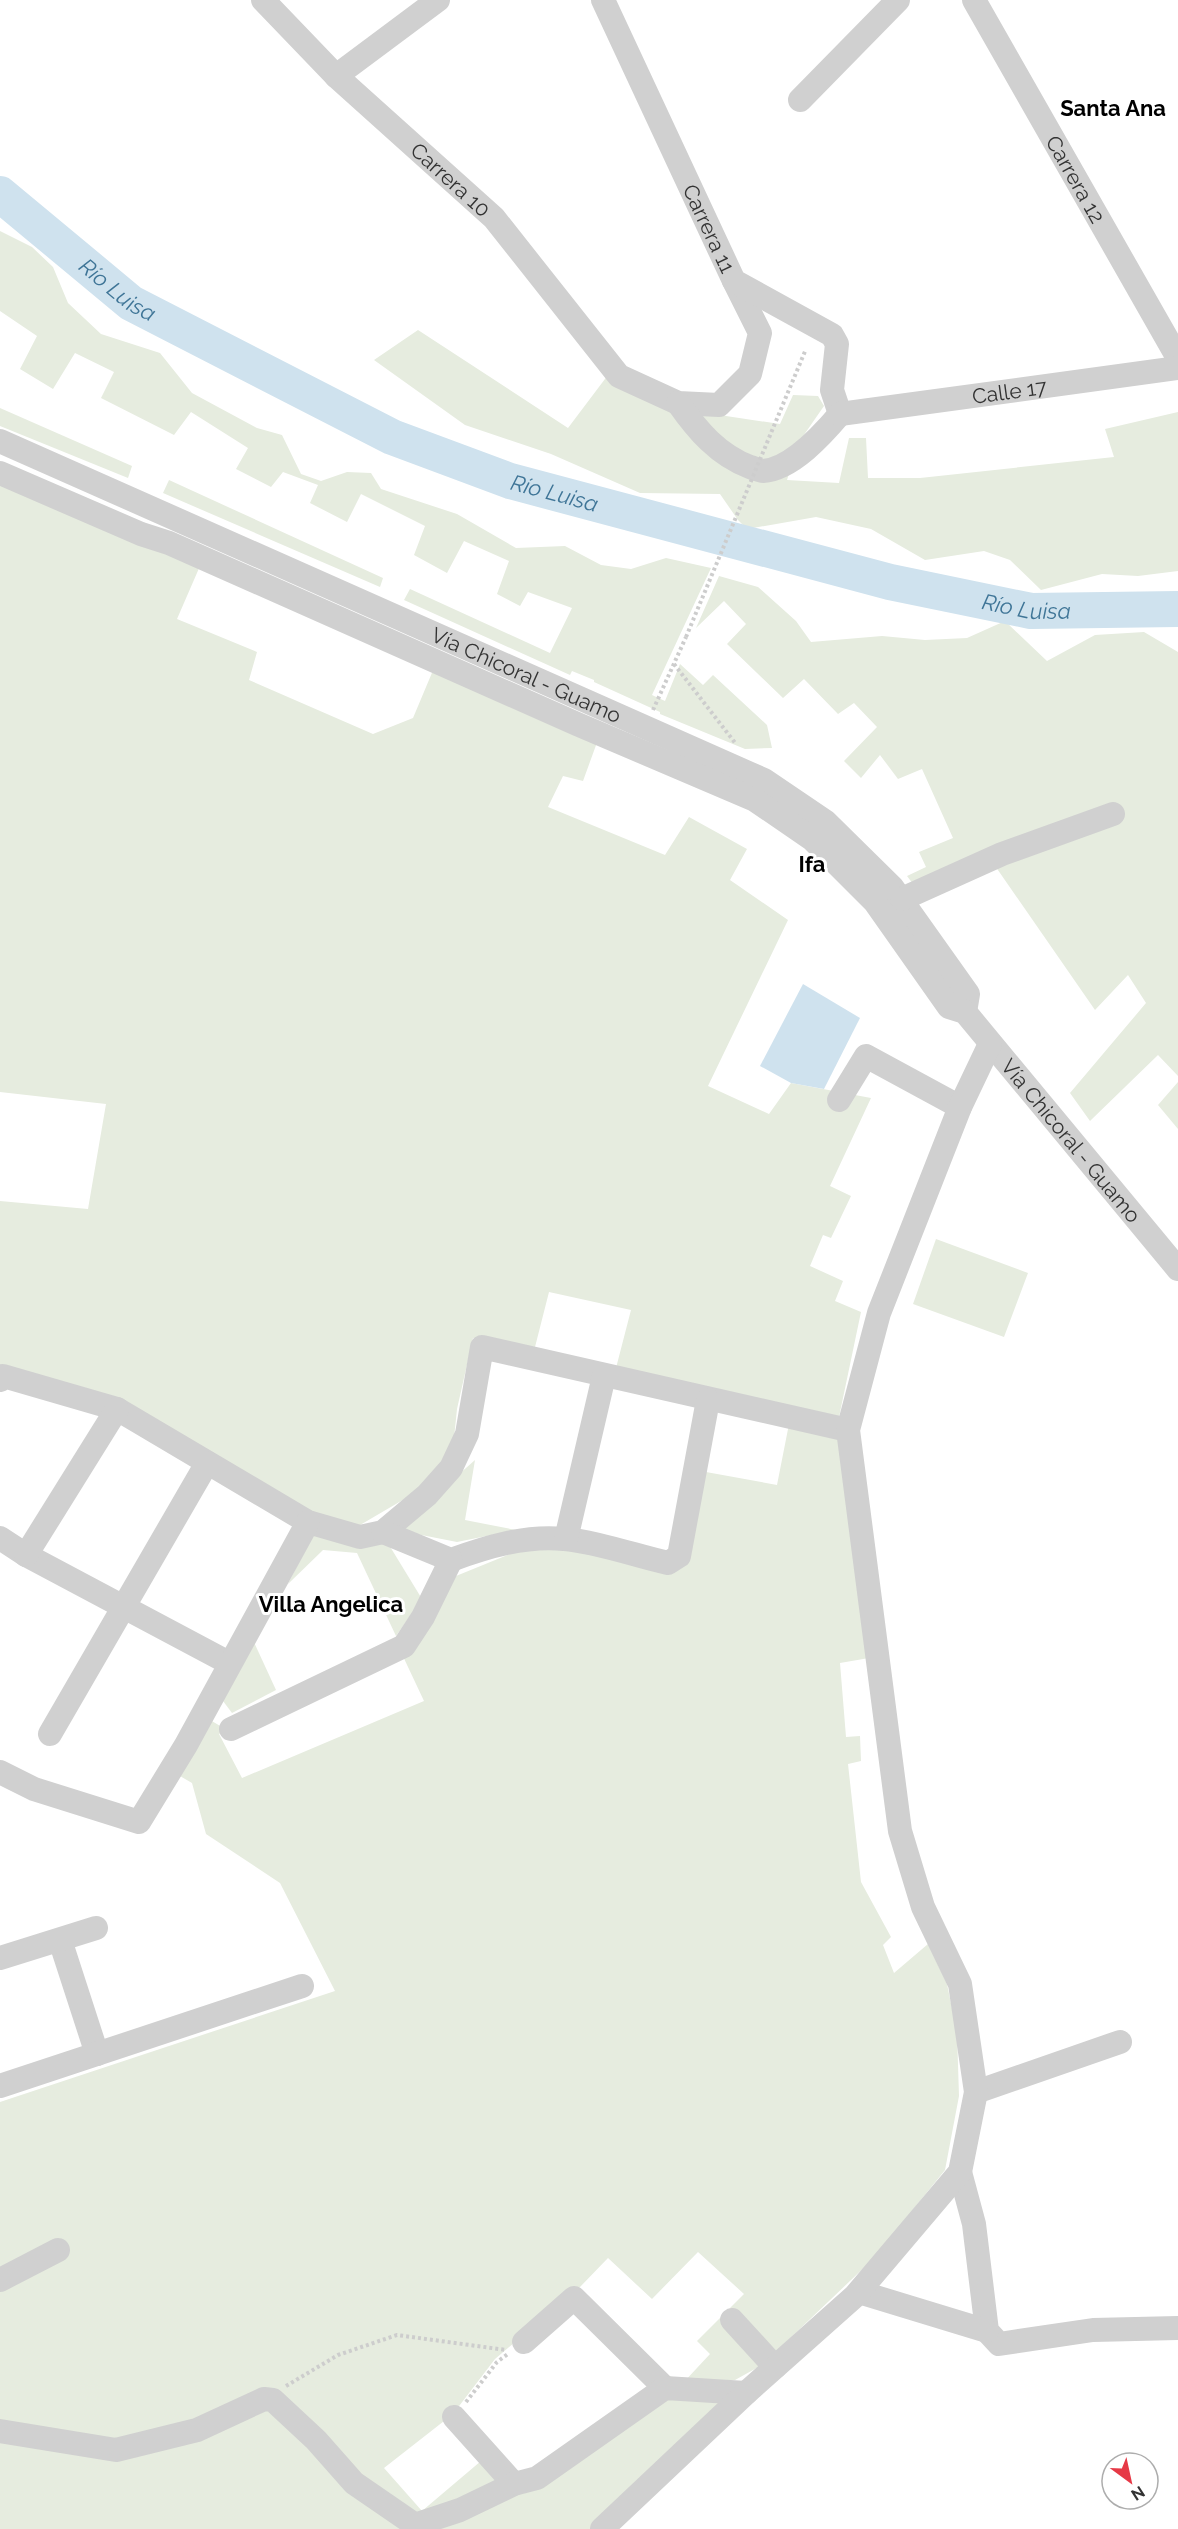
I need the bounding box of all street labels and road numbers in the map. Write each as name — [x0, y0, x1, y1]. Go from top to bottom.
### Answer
street label: Carrera 12 — [1041, 131, 1111, 227]
street label: Carrera 10 — [406, 137, 496, 222]
street label: Carrera 11 — [678, 180, 741, 277]
street label: Calle 17 — [971, 373, 1049, 408]
street label: Vía Chicoral - Guamo — [428, 622, 625, 728]
street label: Vía Chicoral - Guamo — [996, 1053, 1146, 1227]

